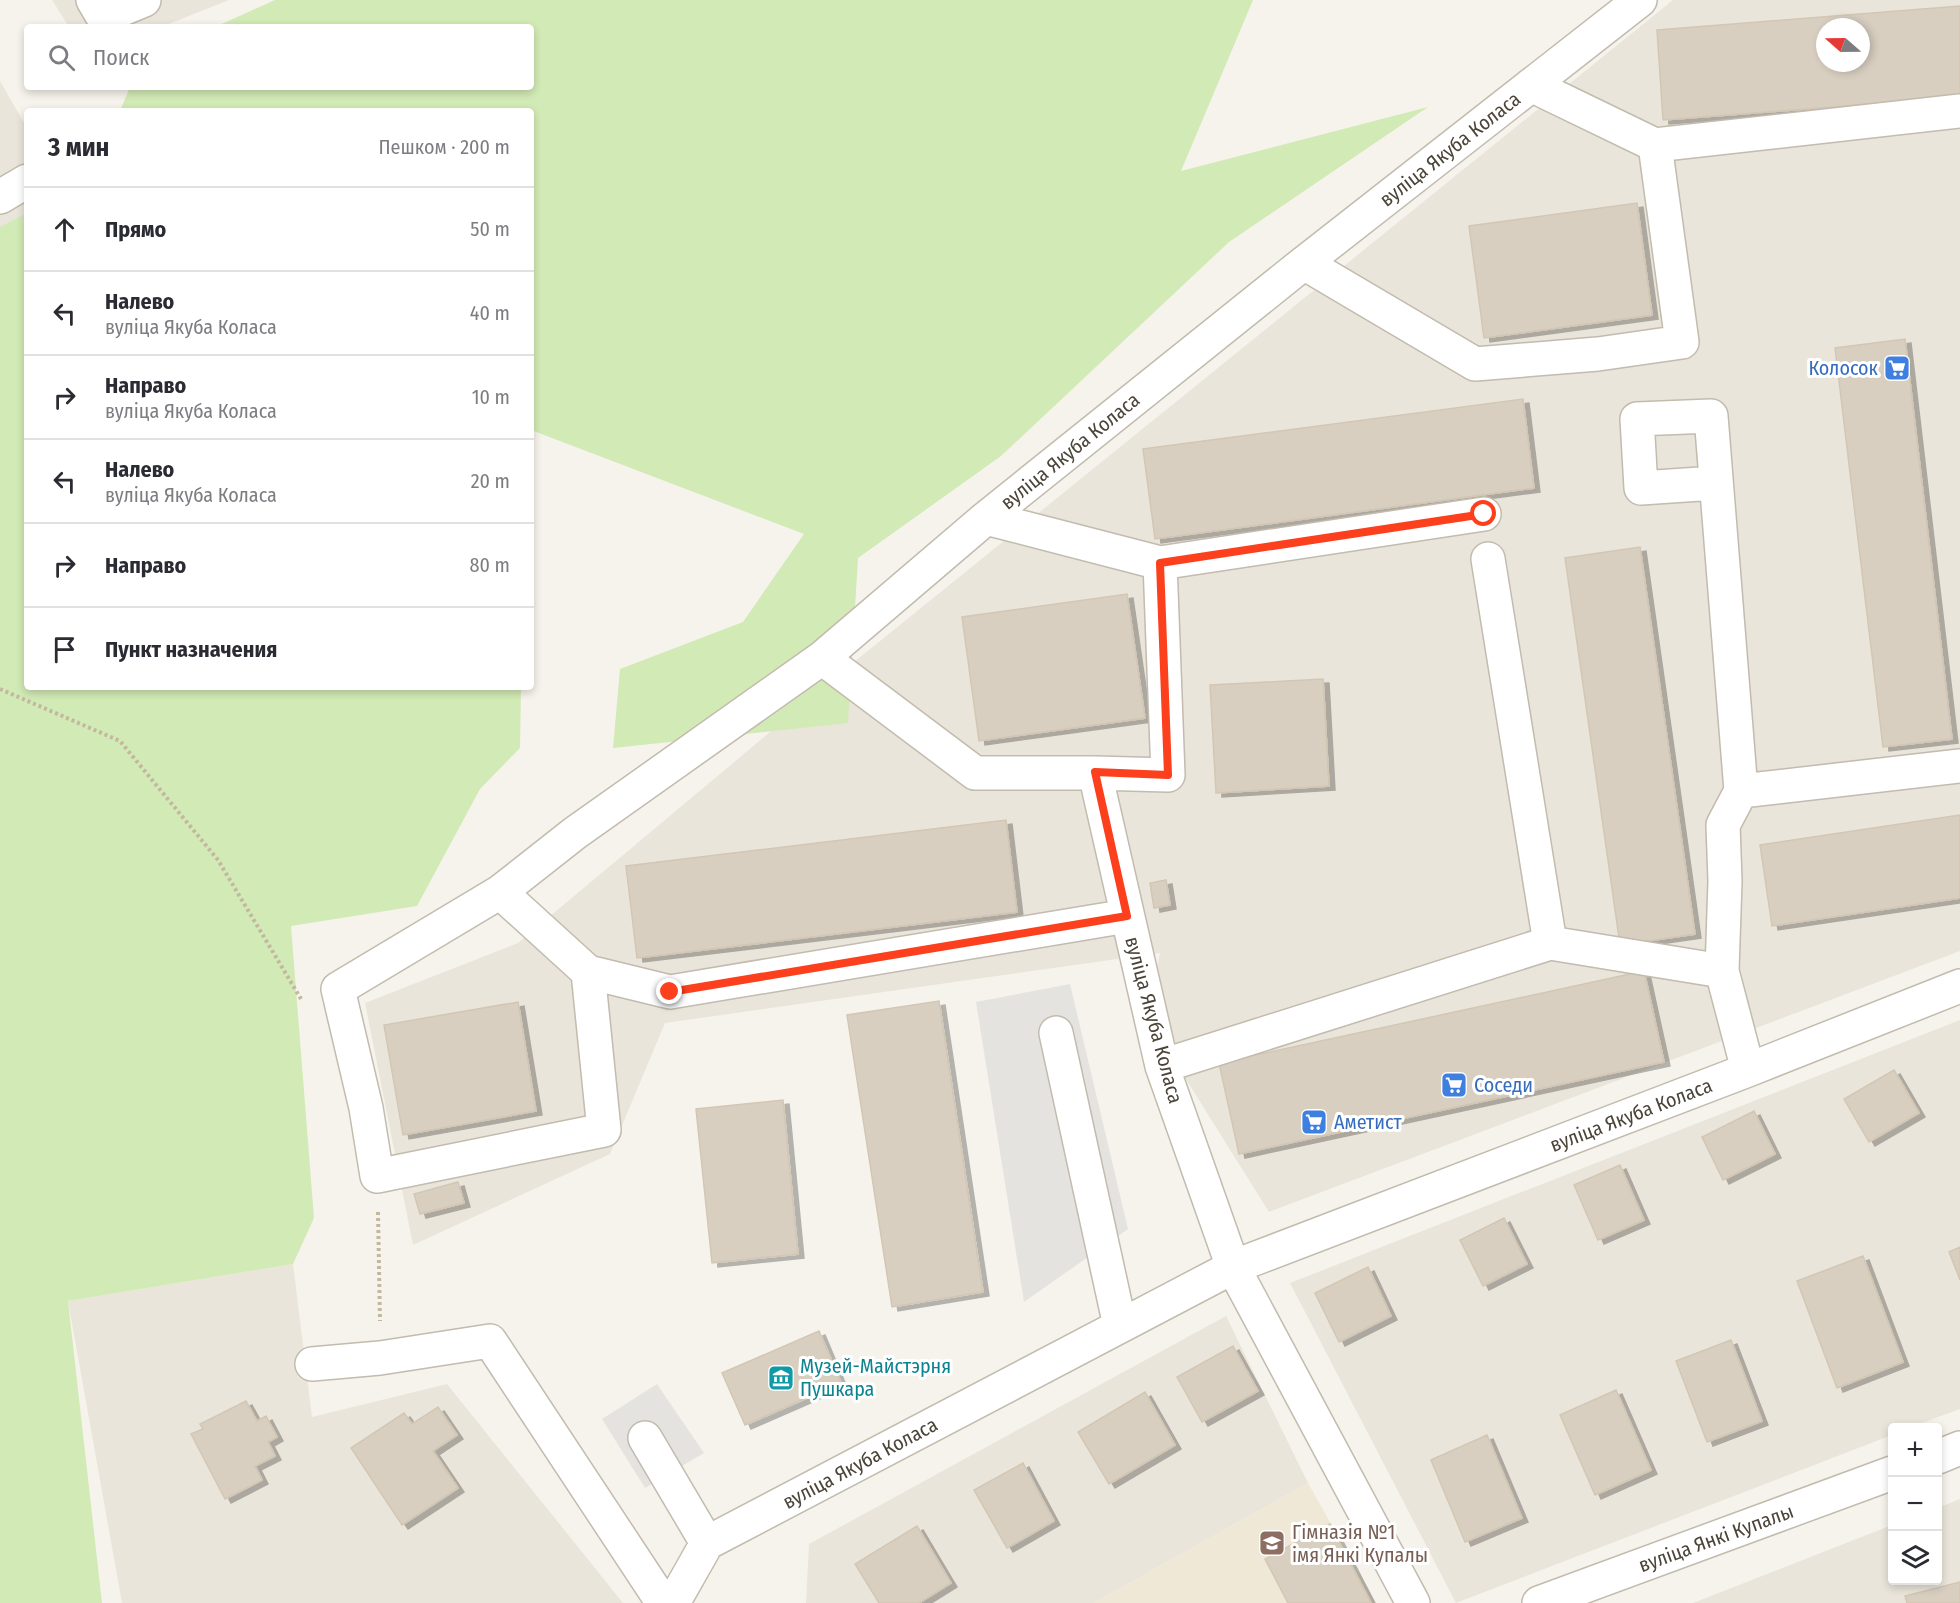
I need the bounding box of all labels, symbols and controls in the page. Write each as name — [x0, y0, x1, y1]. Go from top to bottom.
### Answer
north arrow — [1816, 18, 1870, 72]
search box — [24, 24, 534, 90]
icon: search — [45, 41, 78, 74]
text: Поиск — [93, 44, 149, 71]
street label: вуліца Якуба Коласа — [1375, 87, 1525, 211]
text: 3 мин — [48, 132, 109, 163]
text: Пешком · 200 m — [379, 135, 510, 159]
icon: ahead — [48, 213, 81, 246]
text: Прямо — [105, 216, 166, 243]
text: 50 m — [470, 217, 510, 241]
text: Налево — [105, 288, 174, 315]
icon: left — [48, 297, 81, 330]
text: 40 m — [470, 301, 510, 325]
text: вуліца Якуба Коласа — [105, 315, 277, 339]
supermarket icon: Колосок — [1882, 353, 1912, 383]
place label: Колосок — [1808, 356, 1879, 380]
text: Направо — [105, 372, 186, 399]
icon: right — [48, 381, 81, 414]
text: 10 m — [472, 385, 510, 409]
street label: вуліца Якуба Коласа — [996, 388, 1144, 514]
text: вуліца Якуба Коласа — [105, 399, 277, 423]
text: Налево — [105, 456, 174, 483]
icon: left — [48, 465, 81, 498]
text: 20 m — [471, 469, 510, 493]
text: вуліца Якуба Коласа — [105, 483, 277, 507]
route start — [1470, 500, 1496, 526]
icon: right — [48, 549, 81, 582]
text: Направо — [105, 552, 186, 579]
text: 80 m — [470, 553, 510, 577]
icon: arrive — [48, 633, 81, 666]
text: Пункт назначения — [105, 636, 277, 663]
street label: вуліца Якуба Коласа — [1120, 934, 1188, 1106]
route end — [656, 978, 682, 1004]
supermarket icon: Соседи — [1439, 1070, 1469, 1100]
place label: Соседи — [1474, 1073, 1533, 1097]
street label: вуліца Якуба Коласа — [1546, 1073, 1716, 1157]
supermarket icon: Аметист — [1299, 1107, 1329, 1137]
place label: Аметист — [1334, 1110, 1403, 1134]
place label: Музей-Майстэрня Пушкара — [800, 1354, 951, 1401]
museum icon: Музей-Майстэрня Пушкара — [766, 1363, 796, 1393]
street label: вуліца Якуба Коласа — [779, 1412, 941, 1514]
map controls — [1888, 1423, 1942, 1585]
button: + — [1888, 1423, 1942, 1477]
button: − — [1888, 1477, 1942, 1531]
street label: вуліца Янкі Купалы — [1635, 1499, 1797, 1577]
place label: Гімназія №1 імя Янкі Купалы — [1292, 1520, 1428, 1567]
school or university icon: Гімназія №1 імя Янкі Купалы — [1257, 1528, 1287, 1558]
button: layers — [1888, 1531, 1942, 1585]

